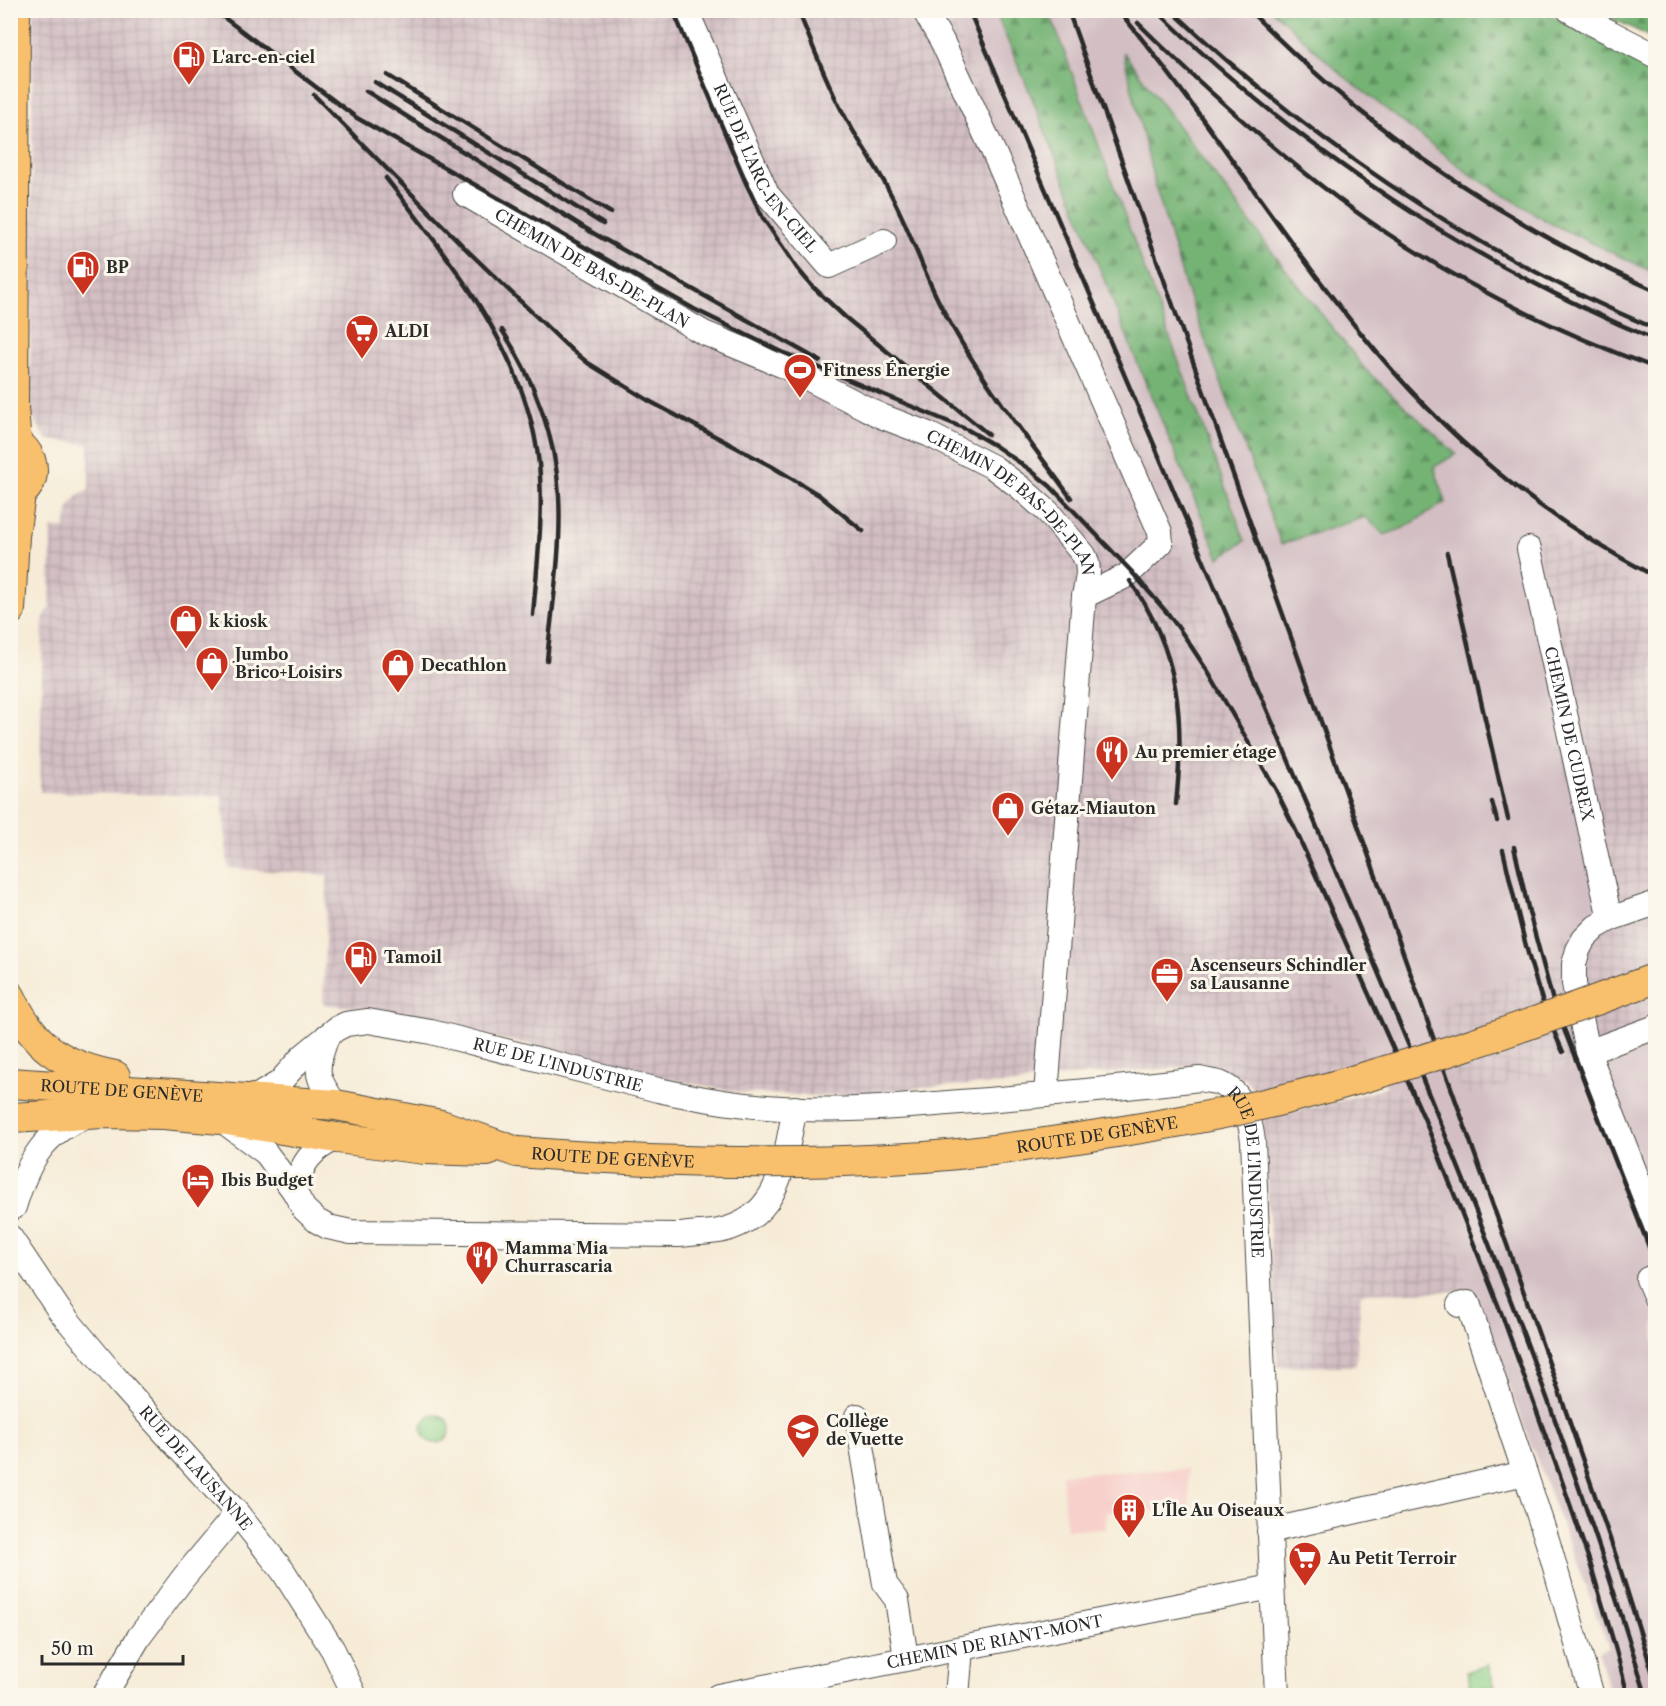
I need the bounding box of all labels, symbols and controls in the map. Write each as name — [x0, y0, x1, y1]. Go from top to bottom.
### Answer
fuel station icon: L'arc-en-ciel — [171, 39, 207, 86]
place label: L'arc-en-ciel — [212, 47, 316, 67]
street label: RUE DE L'ARC-EN-CIEL — [710, 80, 823, 257]
street label: CHEMIN DE BAS-DE-PLAN — [491, 204, 693, 332]
fuel station icon: BP — [65, 249, 101, 296]
place label: BP — [106, 257, 129, 277]
supermarket icon: ALDI — [344, 313, 380, 360]
place label: ALDI — [384, 321, 429, 341]
sports icon: Fitness Énergie — [782, 352, 818, 399]
place label: Fitness Énergie — [823, 360, 950, 380]
street label: CHEMIN DE BAS-DE-PLAN — [923, 425, 1098, 576]
shop icon: k kiosk — [168, 603, 204, 650]
place label: k kiosk — [209, 611, 268, 631]
place label: Jumbo Brico+Loisirs — [232, 644, 343, 682]
shop icon: Jumbo Brico+Loisirs — [194, 645, 230, 692]
street label: CHEMIN DE CUDREX — [1541, 645, 1598, 823]
shop icon: Decathlon — [380, 647, 416, 694]
place label: Decathlon — [421, 655, 507, 675]
restaurant icon: Au premier étage — [1094, 734, 1130, 781]
place label: Au premier étage — [1134, 742, 1277, 762]
shop icon: Gétaz-Miauton — [990, 790, 1026, 837]
place label: Gétaz-Miauton — [1031, 798, 1156, 818]
fuel station icon: Tamoil — [343, 939, 379, 986]
place label: Tamoil — [384, 947, 442, 967]
place label: Ascenseurs Schindler sa Lausanne — [1189, 955, 1367, 993]
office icon: Ascenseurs Schindler sa Lausanne — [1149, 956, 1185, 1003]
street label: RUE DE L'INDUSTRIE — [471, 1033, 645, 1096]
street label: ROUTE DE GENÈVE — [40, 1075, 204, 1106]
street label: RUE DE L'INDUSTRIE — [1224, 1082, 1268, 1258]
street label: ROUTE DE GENÈVE — [1015, 1112, 1179, 1157]
street label: ROUTE DE GENÈVE — [531, 1143, 695, 1171]
hotel icon: Ibis Budget — [180, 1162, 216, 1209]
place label: Ibis Budget — [221, 1170, 314, 1190]
place label: Mamma Mia Churrascaria — [505, 1238, 613, 1276]
restaurant icon: Mamma Mia Churrascaria — [464, 1239, 500, 1286]
street label: RUE DE LAUSANNE — [135, 1402, 257, 1534]
place label: Collège de Vuette — [826, 1411, 904, 1449]
school or university icon: Collège de Vuette — [785, 1412, 821, 1459]
building icon: L'Île Au Oiseaux — [1111, 1492, 1147, 1539]
place label: L'Île Au Oiseaux — [1152, 1500, 1285, 1520]
supermarket icon: Au Petit Terroir — [1287, 1540, 1323, 1587]
place label: Au Petit Terroir — [1327, 1548, 1457, 1568]
street label: CHEMIN DE RIANT-MONT — [885, 1611, 1105, 1673]
scale bar — [42, 1628, 183, 1666]
text: 50 m — [51, 1638, 94, 1660]

